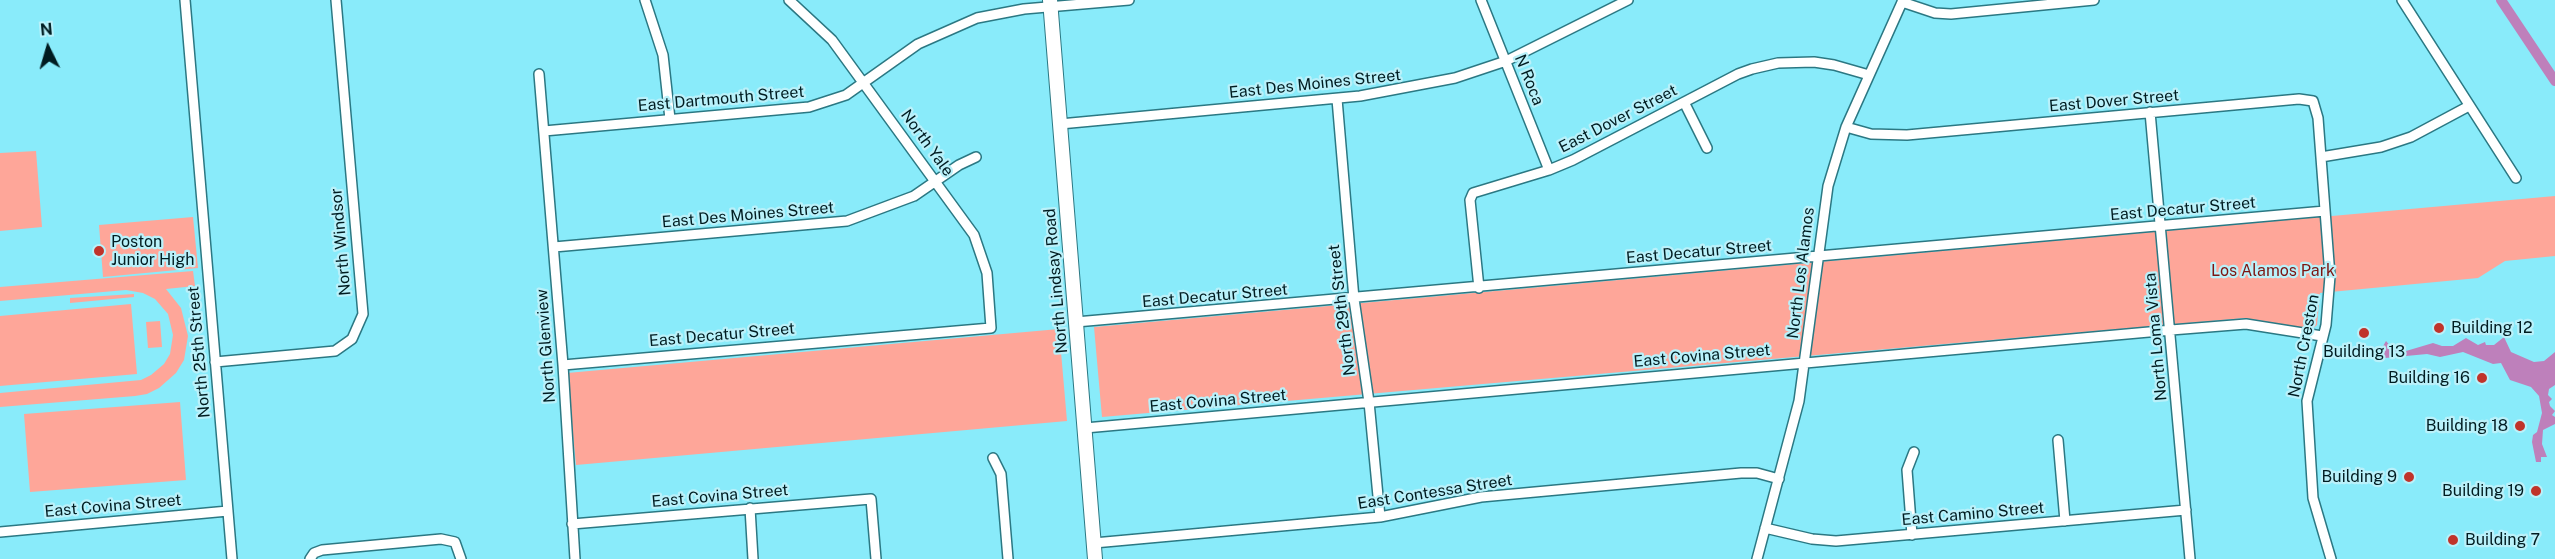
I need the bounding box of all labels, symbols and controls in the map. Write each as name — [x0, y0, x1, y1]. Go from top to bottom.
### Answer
north arrow — [18, 18, 78, 78]
text: N — [39, 20, 53, 40]
street label: N Roca — [1510, 52, 1548, 108]
street label: East Des Moines Street — [1228, 65, 1402, 103]
street label: East Dover Street — [1556, 81, 1680, 157]
street label: East Dartmouth Street — [637, 82, 805, 116]
street label: East Dover Street — [2048, 86, 2180, 116]
street label: North Yale — [896, 106, 958, 180]
street label: North Windsor — [327, 187, 355, 297]
street label: East Decatur Street — [2109, 193, 2257, 225]
street label: East Des Moines Street — [661, 198, 835, 232]
street label: North Los Alamos — [1783, 206, 1819, 340]
street label: North Lindsay Road — [1040, 208, 1072, 354]
place label: Poston Junior High — [111, 232, 194, 270]
street label: East Decatur Street — [1625, 236, 1773, 268]
street label: North 29th Street — [1324, 243, 1360, 377]
marker: Poston Junior High — [92, 244, 106, 258]
park label: Los Alamos Park — [2211, 261, 2335, 281]
street label: North Loma Vista — [2141, 272, 2171, 402]
street label: East Decatur Street — [1141, 280, 1289, 312]
street label: North 25th Street — [184, 285, 214, 419]
street label: North Glenview — [532, 288, 560, 404]
street label: North Creston — [2285, 293, 2323, 399]
place label: Building 12 — [2451, 318, 2532, 338]
street label: East Decatur Street — [648, 319, 796, 351]
marker: Building 12 — [2432, 321, 2446, 335]
marker: Building 13 — [2357, 326, 2371, 340]
street label: East Covina Street — [1633, 340, 1771, 372]
place label: Building 13 — [2323, 342, 2405, 362]
place label: Building 16 — [2388, 368, 2470, 388]
marker: Building 16 — [2475, 371, 2489, 385]
street label: East Covina Street — [1149, 385, 1287, 417]
place label: Building 18 — [2426, 416, 2508, 436]
marker: Building 18 — [2513, 419, 2527, 433]
place label: Building 9 — [2322, 467, 2397, 487]
street label: East Contessa Street — [1356, 470, 1514, 514]
marker: Building 9 — [2402, 470, 2416, 484]
street label: East Covina Street — [651, 480, 789, 512]
place label: Building 19 — [2442, 481, 2524, 501]
marker: Building 19 — [2529, 484, 2543, 498]
street label: East Covina Street — [44, 490, 182, 522]
street label: East Camino Street — [1901, 498, 2045, 530]
place label: Building 7 — [2465, 530, 2540, 550]
marker: Building 7 — [2446, 533, 2460, 547]

